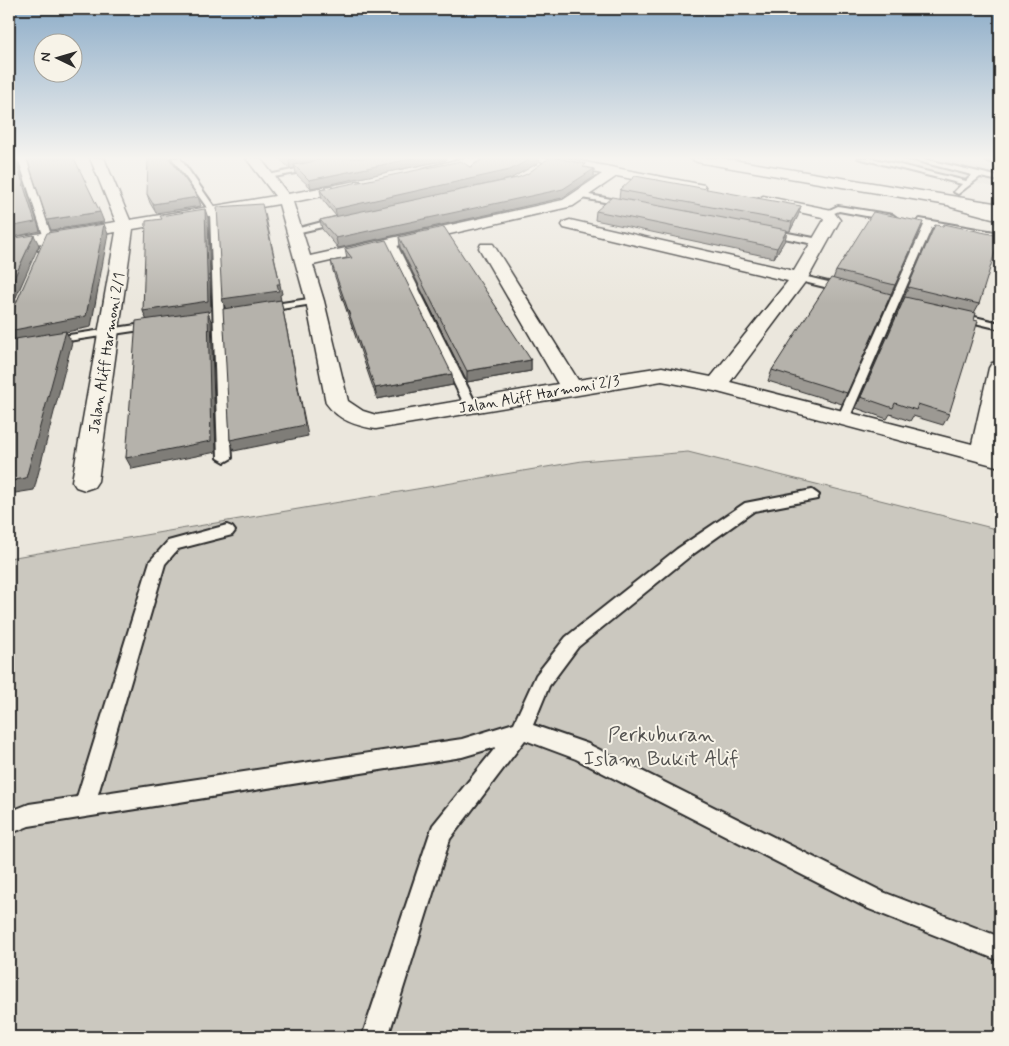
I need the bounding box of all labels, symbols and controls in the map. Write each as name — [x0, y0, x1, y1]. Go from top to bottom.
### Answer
north arrow — [32, 32, 82, 82]
text: N — [37, 52, 55, 62]
street label: Jalan Aliff Harmoni 2/1 — [84, 271, 130, 435]
street label: Jalan Aliff Harmoni 2/3 — [457, 371, 621, 419]
park label: Perkuburan Islam Bukit Alif — [583, 721, 739, 773]

